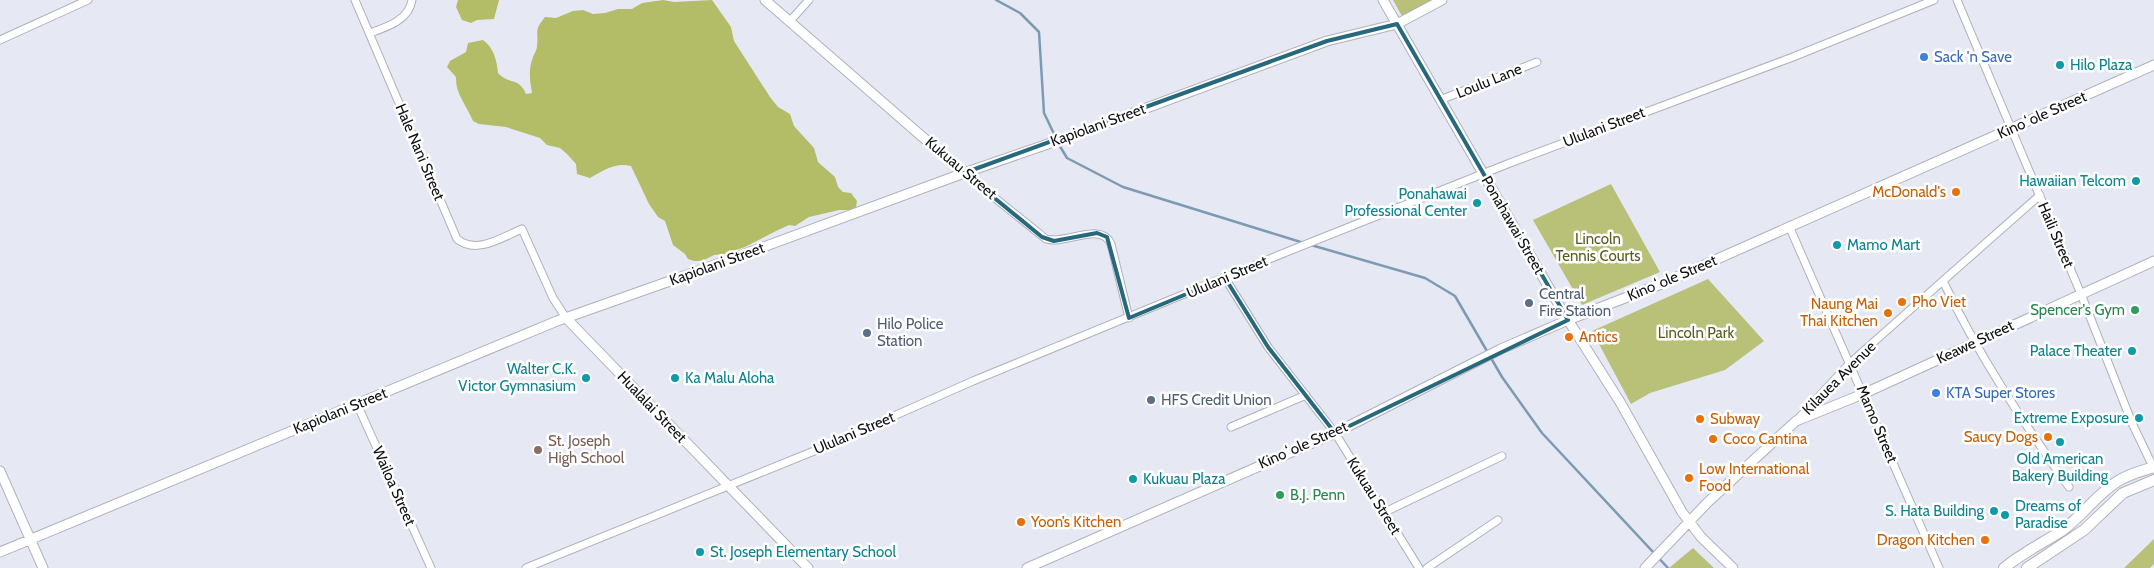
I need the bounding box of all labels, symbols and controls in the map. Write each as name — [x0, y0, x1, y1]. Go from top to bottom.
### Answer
place label: Sack 'n Save — [1934, 48, 2012, 66]
marker: Sack 'n Save — [1918, 51, 1930, 63]
place label: Hilo Plaza — [2070, 56, 2133, 74]
marker: Hilo Plaza — [2054, 59, 2066, 71]
street label: Loulu Lane — [1454, 60, 1525, 102]
street label: Kinoʻole Street — [1995, 87, 2089, 143]
street label: Kapiolani Street — [1048, 99, 1148, 151]
street label: Hale Nani Street — [392, 101, 448, 203]
street label: Ululani Street — [1560, 103, 1648, 151]
street label: Kukuau Street — [922, 133, 1000, 203]
place label: Hawaiian Telcom — [2019, 172, 2126, 190]
street label: Ponahawai Street — [1478, 173, 1548, 277]
marker: Hawaiian Telcom — [2130, 175, 2142, 187]
place label: McDonald's — [1872, 183, 1946, 201]
place label: Ponahawai Professional Center — [1345, 185, 1467, 220]
marker: McDonald's — [1950, 186, 1962, 198]
marker: Ponahawai Professional Center — [1471, 197, 1483, 209]
street label: Haili Street — [2034, 200, 2078, 270]
park label: Lincoln Tennis Courts — [1555, 230, 1641, 265]
place label: Mamo Mart — [1847, 236, 1920, 254]
street label: Kapiolani Street — [667, 238, 767, 290]
marker: Mamo Mart — [1831, 239, 1843, 251]
street label: Kinoʻole Street — [1624, 251, 1720, 305]
street label: Ululani Street — [1184, 252, 1270, 302]
place label: Central Fire Station — [1539, 285, 1611, 320]
place label: Pho Viet — [1912, 293, 1966, 311]
place label: Naung Mai Thai Kitchen — [1800, 295, 1878, 330]
marker: Pho Viet — [1896, 296, 1908, 308]
marker: Central Fire Station — [1523, 297, 1535, 309]
place label: Spencer's Gym — [2030, 301, 2125, 319]
marker: Spencer's Gym — [2129, 304, 2141, 316]
marker: Naung Mai Thai Kitchen — [1882, 307, 1894, 319]
place label: Hilo Police Station — [877, 315, 944, 350]
street label: Keawe Street — [1934, 316, 2016, 368]
park label: Lincoln Park — [1658, 324, 1734, 342]
marker: Hilo Police Station — [861, 327, 873, 339]
place label: Antics — [1579, 328, 1618, 346]
marker: Antics — [1563, 331, 1575, 343]
street label: Kilauea Avenue — [1799, 337, 1880, 418]
place label: Palace Theater — [2030, 342, 2122, 360]
marker: Palace Theater — [2126, 345, 2138, 357]
place label: Walter C.K. Victor Gymnasium — [458, 360, 576, 395]
street label: Hualalai Street — [614, 368, 690, 446]
place label: Ka Malu Aloha — [685, 369, 775, 387]
marker: Walter C.K. Victor Gymnasium — [580, 372, 592, 384]
marker: Ka Malu Aloha — [669, 372, 681, 384]
street label: Mamo Street — [1853, 382, 1901, 466]
street label: Kapiolani Street — [290, 384, 390, 438]
place label: KTA Super Stores — [1946, 384, 2055, 402]
marker: KTA Super Stores — [1930, 387, 1942, 399]
place label: HFS Credit Union — [1161, 391, 1272, 409]
marker: HFS Credit Union — [1145, 394, 1157, 406]
street label: Ululani Street — [811, 408, 897, 458]
place label: Extreme Exposure — [2014, 409, 2129, 427]
place label: Subway — [1710, 410, 1760, 428]
marker: Extreme Exposure — [2133, 412, 2145, 424]
marker: Subway — [1694, 413, 1706, 425]
street label: Kinoʻole Street — [1256, 417, 1350, 473]
place label: Saucy Dogs — [1964, 428, 2038, 446]
place label: Coco Cantina — [1723, 430, 1808, 448]
marker: Saucy Dogs — [2042, 431, 2054, 443]
place label: St. Joseph High School — [548, 432, 625, 467]
marker: Coco Cantina — [1707, 433, 1719, 445]
marker: Old American Bakery Building — [2054, 436, 2066, 448]
street label: Wailoa Street — [369, 444, 419, 528]
marker: St. Joseph High School — [532, 444, 544, 456]
place label: Old American Bakery Building — [2012, 450, 2109, 485]
street label: Kukuau Street — [1343, 454, 1405, 538]
place label: Low International Food — [1699, 460, 1810, 495]
place label: Kukuau Plaza — [1143, 470, 1226, 488]
marker: Low International Food — [1683, 472, 1695, 484]
marker: Kukuau Plaza — [1127, 473, 1139, 485]
place label: B.J. Penn — [1290, 486, 1345, 504]
marker: B.J. Penn — [1274, 489, 1286, 501]
place label: Dreams of Paradise — [2015, 497, 2081, 532]
place label: S. Hata Building — [1885, 502, 1985, 520]
marker: S. Hata Building — [1988, 505, 2000, 517]
marker: Dreams of Paradise — [1999, 509, 2011, 521]
place label: Yoon’s Kitchen — [1030, 513, 1121, 531]
marker: Yoon’s Kitchen — [1015, 516, 1027, 528]
place label: Dragon Kitchen — [1877, 531, 1975, 549]
marker: Dragon Kitchen — [1979, 534, 1991, 546]
place label: St. Joseph Elementary School — [710, 543, 896, 561]
marker: St. Joseph Elementary School — [694, 546, 706, 558]

